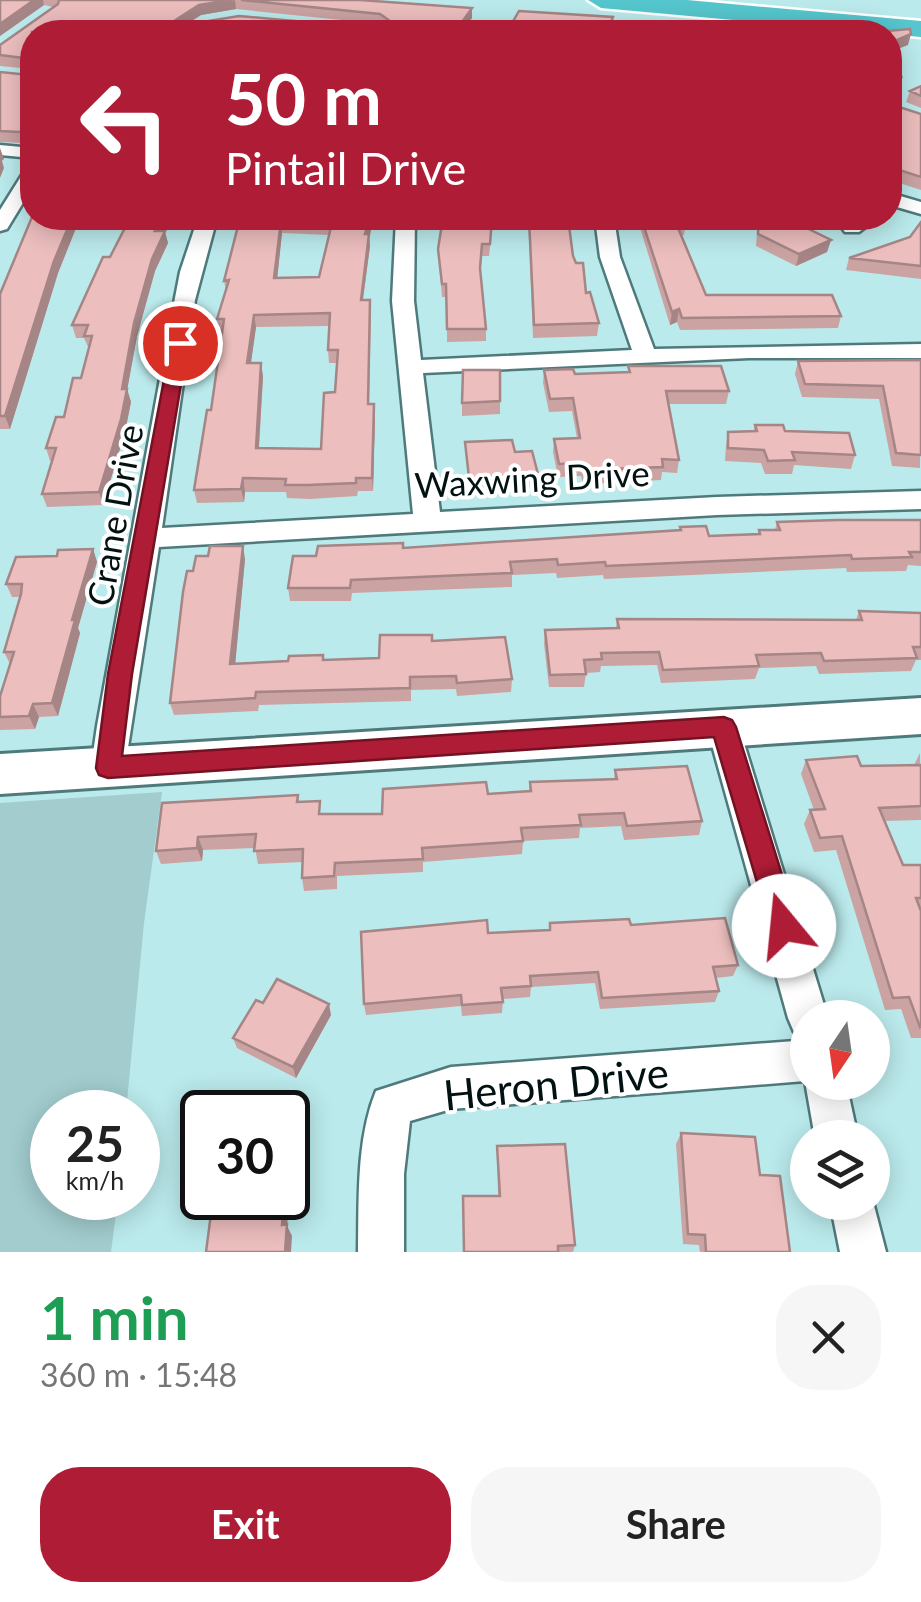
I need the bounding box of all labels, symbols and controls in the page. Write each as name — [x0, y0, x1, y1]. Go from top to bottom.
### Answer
text: 50 m — [225, 56, 382, 140]
icon: left — [60, 60, 190, 190]
text: Pintail Drive — [225, 141, 466, 195]
pin — [138, 301, 223, 386]
icon: arrive — [153, 316, 208, 371]
street label: Crane Drive — [77, 421, 151, 609]
street label: Waxwing Drive — [413, 451, 651, 505]
position arrow — [732, 874, 836, 978]
north arrow — [790, 1000, 890, 1100]
map controls — [790, 1000, 890, 1220]
street label: Heron Drive — [441, 1046, 671, 1120]
speed limit sign: 30 — [180, 1090, 310, 1220]
text: 25 — [66, 1113, 124, 1173]
button: layers — [790, 1120, 890, 1220]
text: km/h — [66, 1165, 124, 1195]
text: 1 min — [40, 1281, 189, 1353]
button: close — [776, 1285, 881, 1390]
text: 360 m · 15:48 — [40, 1355, 237, 1394]
button: Exit — [40, 1467, 451, 1582]
button: Share — [471, 1467, 881, 1582]

